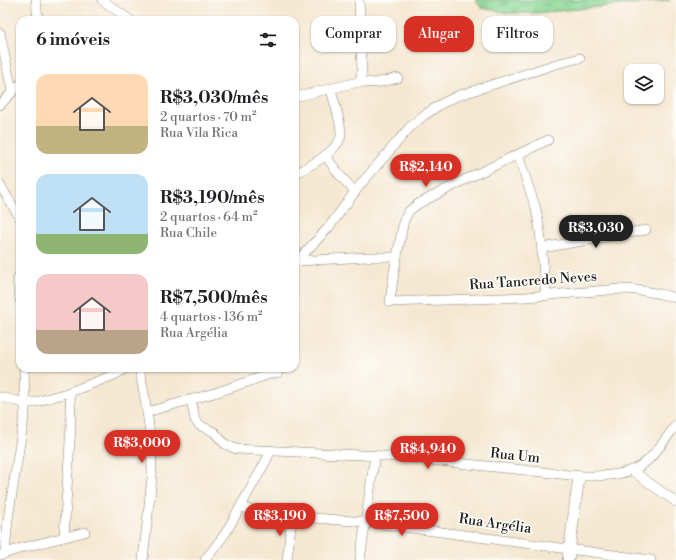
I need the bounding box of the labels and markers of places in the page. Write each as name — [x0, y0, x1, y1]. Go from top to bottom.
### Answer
pin: R$2,140 — [389, 154, 463, 188]
pin: R$3,030 — [559, 215, 633, 249]
pin: R$3,000 — [105, 430, 179, 464]
pin: R$4,940 — [391, 436, 465, 470]
pin: R$3,190 — [243, 503, 317, 537]
pin: R$7,500 — [365, 503, 439, 537]

